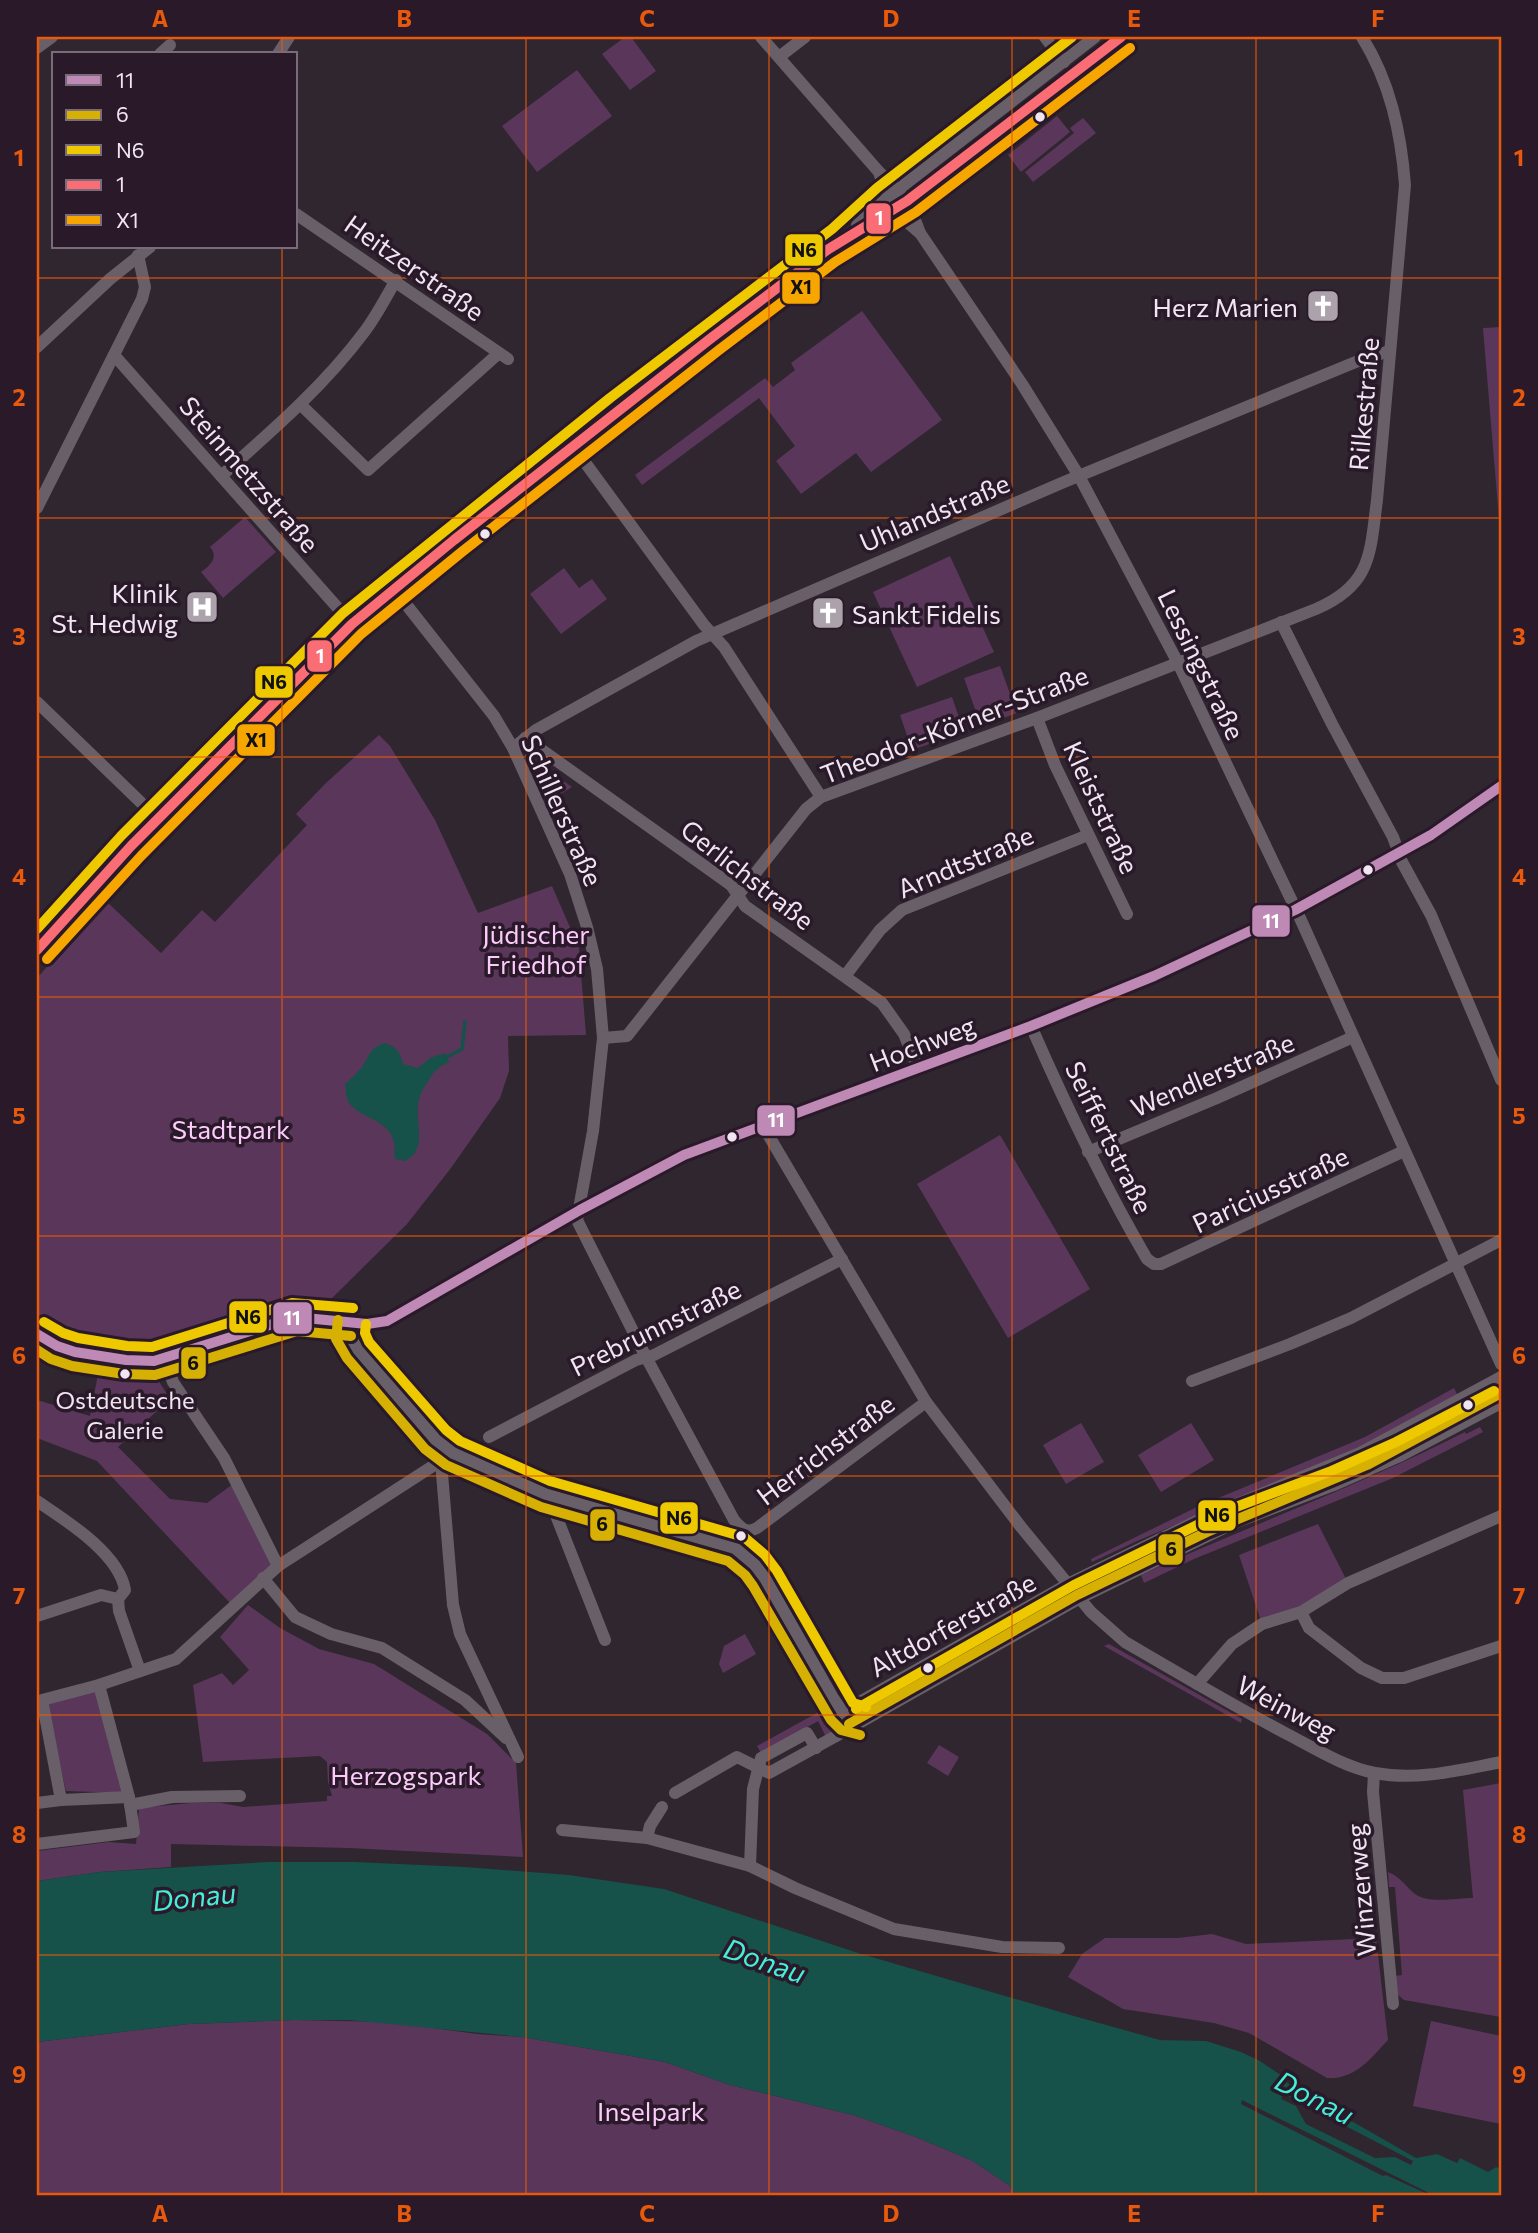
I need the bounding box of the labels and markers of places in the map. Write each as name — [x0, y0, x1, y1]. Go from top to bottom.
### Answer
unlabelled marker — [1033, 110, 1047, 124]
church icon: Herz Marien — [1304, 287, 1342, 325]
place label: Herz Marien — [1153, 291, 1298, 322]
unlabelled marker — [478, 527, 492, 541]
place label: Klinik St. Hedwig — [51, 577, 178, 638]
hospital icon: Klinik St. Hedwig — [183, 588, 221, 626]
church icon: Sankt Fidelis — [809, 594, 847, 632]
place label: Sankt Fidelis — [852, 598, 1001, 629]
unlabelled marker — [1361, 863, 1375, 877]
unlabelled marker — [725, 1130, 739, 1144]
marker: Ostdeutsche Galerie — [118, 1367, 132, 1381]
place label: Ostdeutsche Galerie — [55, 1385, 195, 1444]
unlabelled marker — [1461, 1398, 1475, 1412]
unlabelled marker — [734, 1529, 748, 1543]
unlabelled marker — [921, 1661, 935, 1675]

